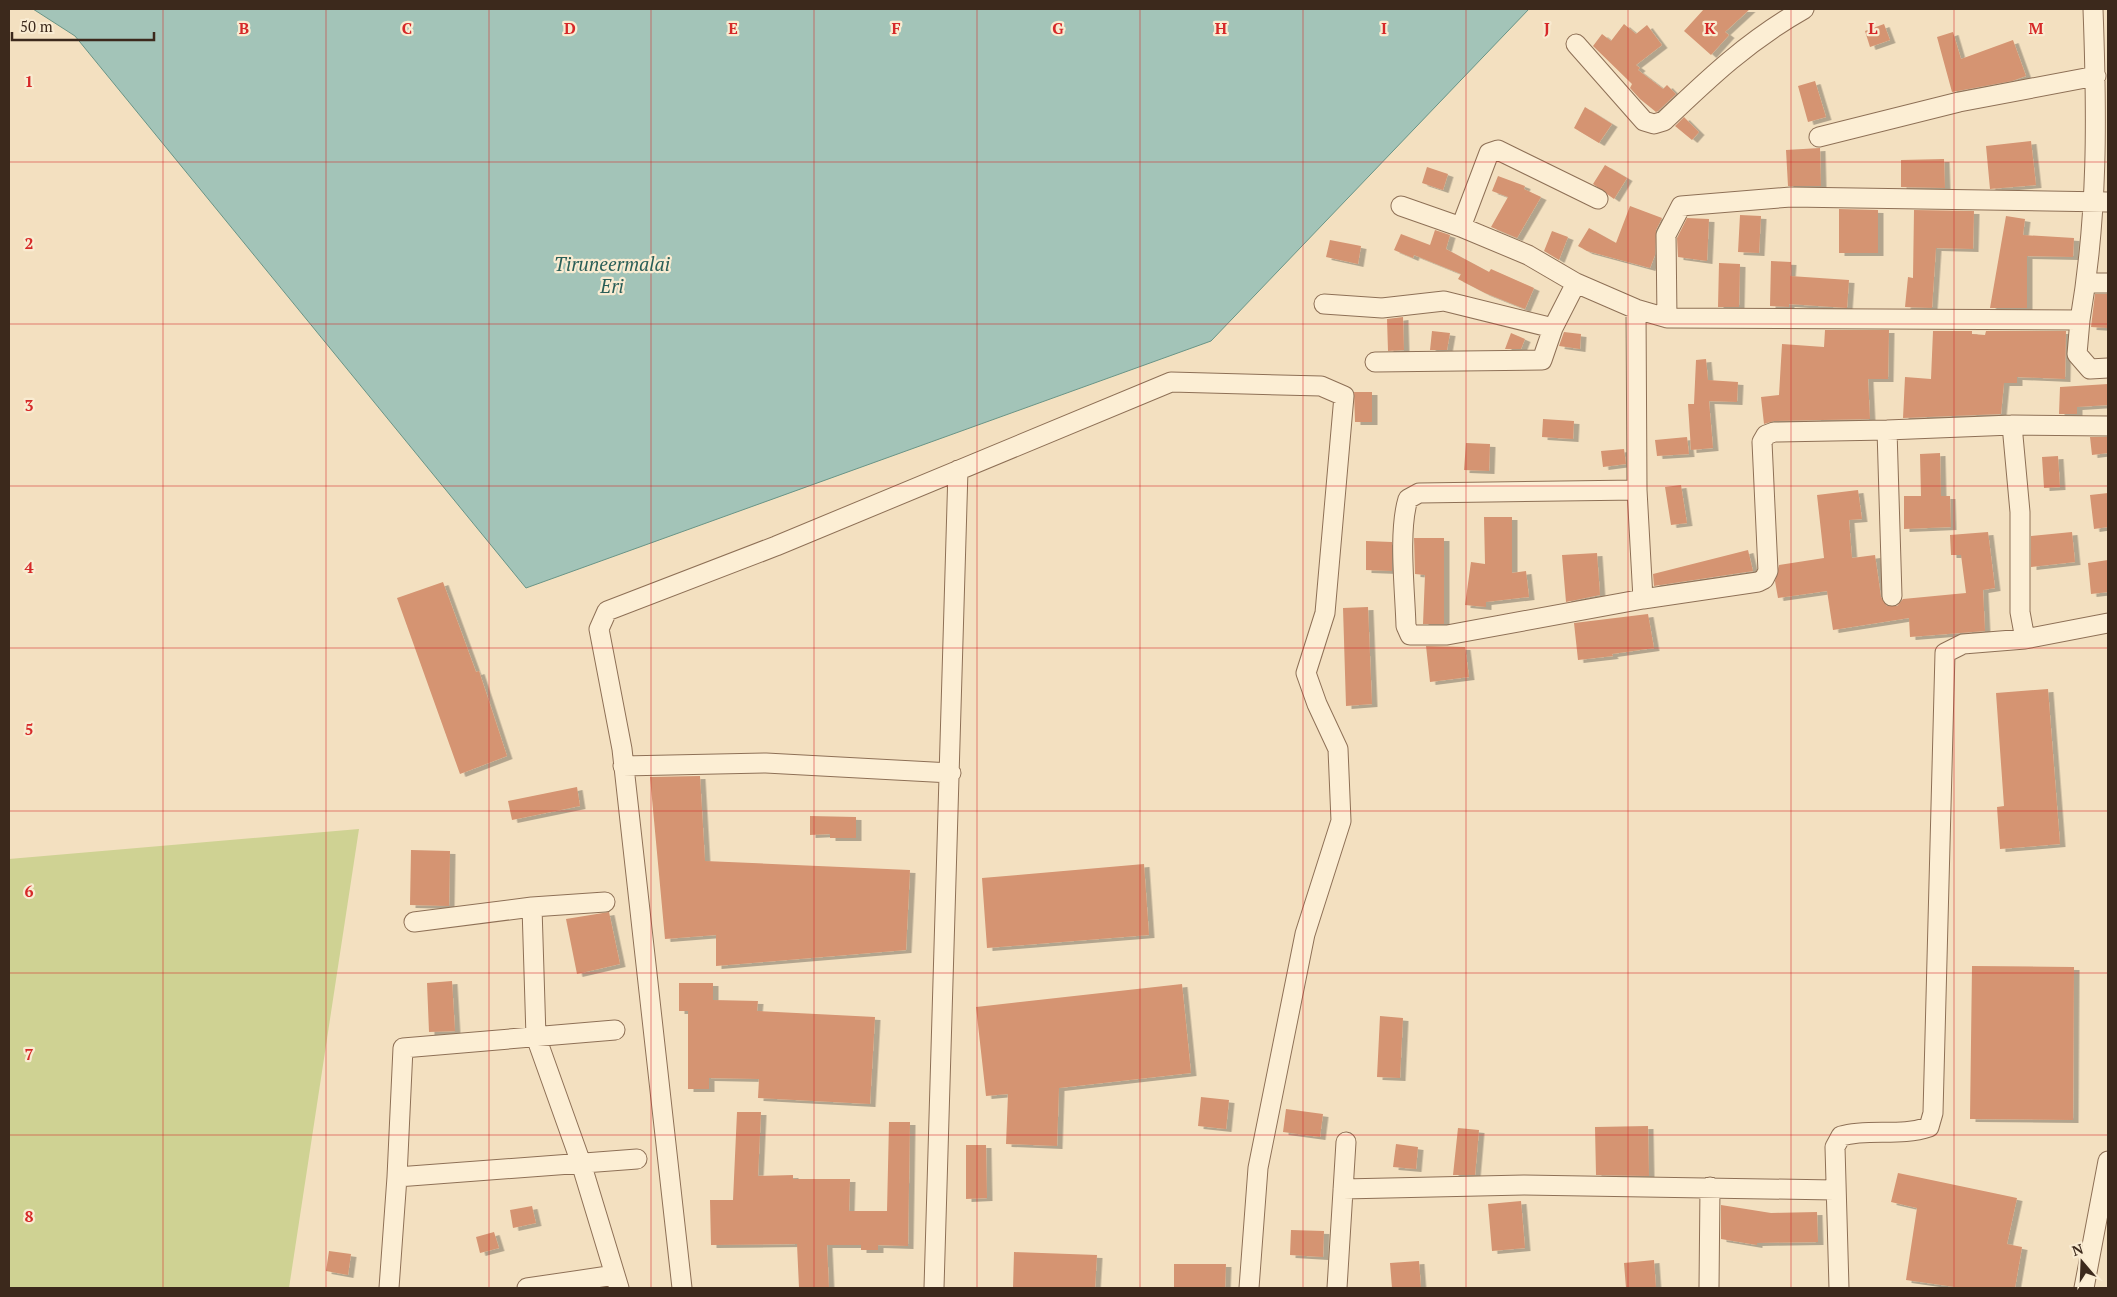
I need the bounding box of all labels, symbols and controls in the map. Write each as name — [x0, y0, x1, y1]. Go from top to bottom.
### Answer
scale bar — [12, 10, 155, 42]
text: 50 m — [20, 16, 53, 36]
text: B — [239, 17, 249, 39]
text: C — [402, 17, 412, 39]
text: D — [564, 17, 576, 39]
text: E — [728, 17, 738, 39]
text: F — [891, 17, 901, 39]
text: G — [1052, 17, 1064, 39]
text: H — [1215, 17, 1227, 39]
text: I — [1381, 17, 1387, 39]
text: J — [1544, 17, 1550, 39]
text: K — [1704, 17, 1716, 39]
text: L — [1868, 17, 1878, 39]
text: M — [2029, 17, 2044, 39]
text: 1 — [24, 70, 34, 92]
text: 2 — [24, 232, 34, 254]
water label: Tiruneermalai Eri — [554, 251, 671, 298]
text: 3 — [24, 394, 34, 416]
text: 4 — [24, 556, 34, 578]
text: 5 — [24, 718, 34, 740]
text: 6 — [24, 880, 34, 902]
text: 7 — [24, 1043, 34, 1065]
text: 8 — [24, 1205, 34, 1227]
north arrow — [2057, 1237, 2107, 1287]
text: N — [2069, 1238, 2086, 1260]

